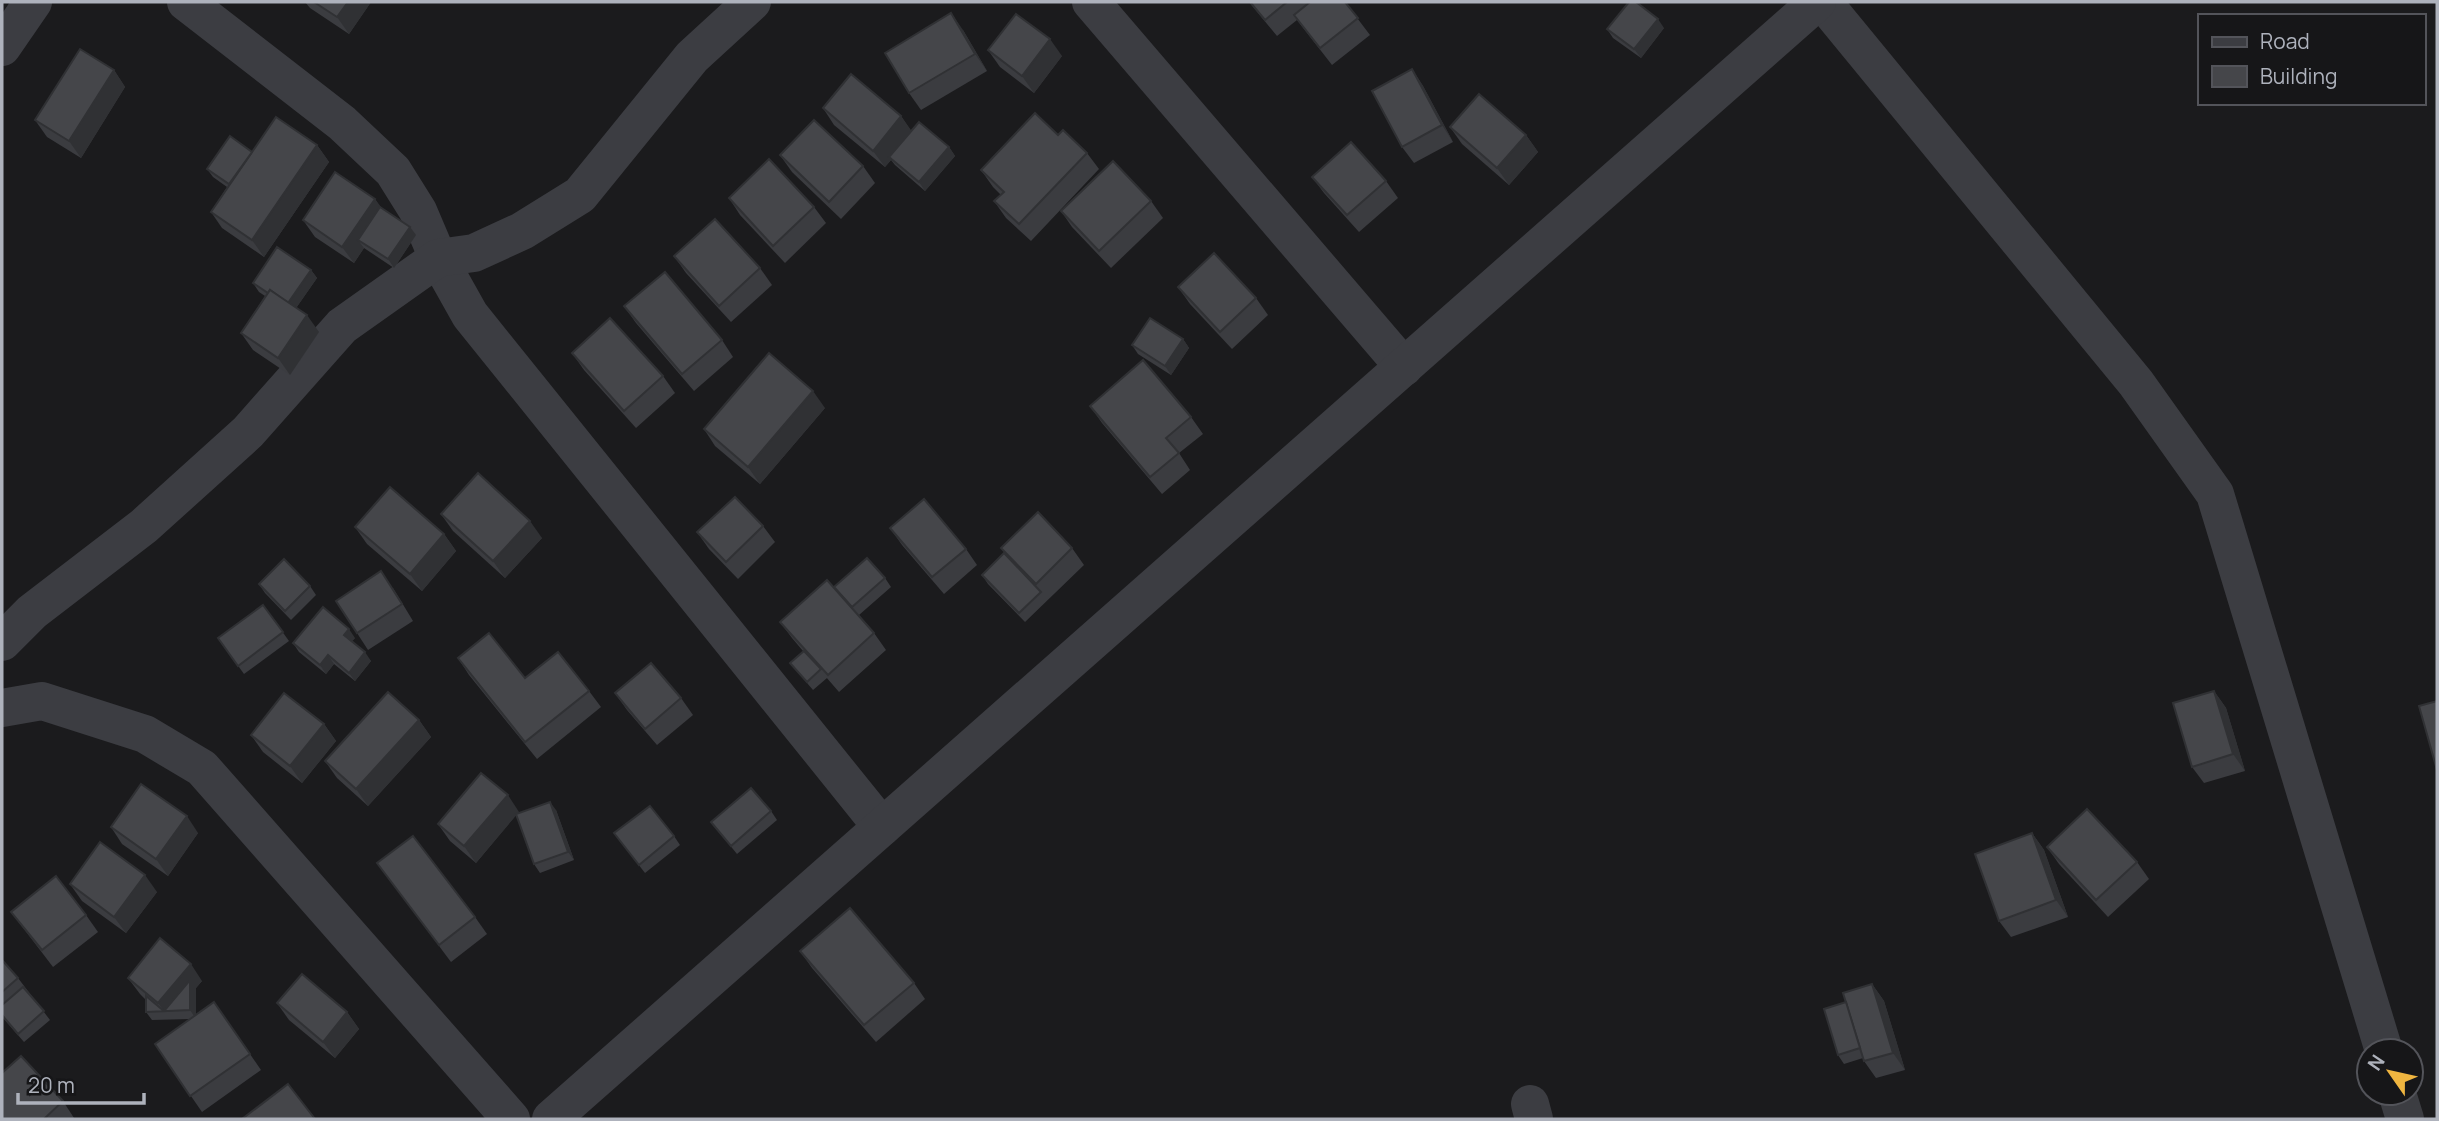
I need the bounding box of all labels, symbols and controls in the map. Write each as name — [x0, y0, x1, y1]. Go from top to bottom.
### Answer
legend — [2198, 14, 2425, 105]
text: Road — [2260, 27, 2310, 55]
text: Building — [2260, 62, 2337, 90]
north arrow — [2355, 1037, 2425, 1107]
text: N — [2361, 1050, 2391, 1075]
scale bar — [18, 1062, 144, 1106]
text: 20 m — [28, 1071, 75, 1099]

